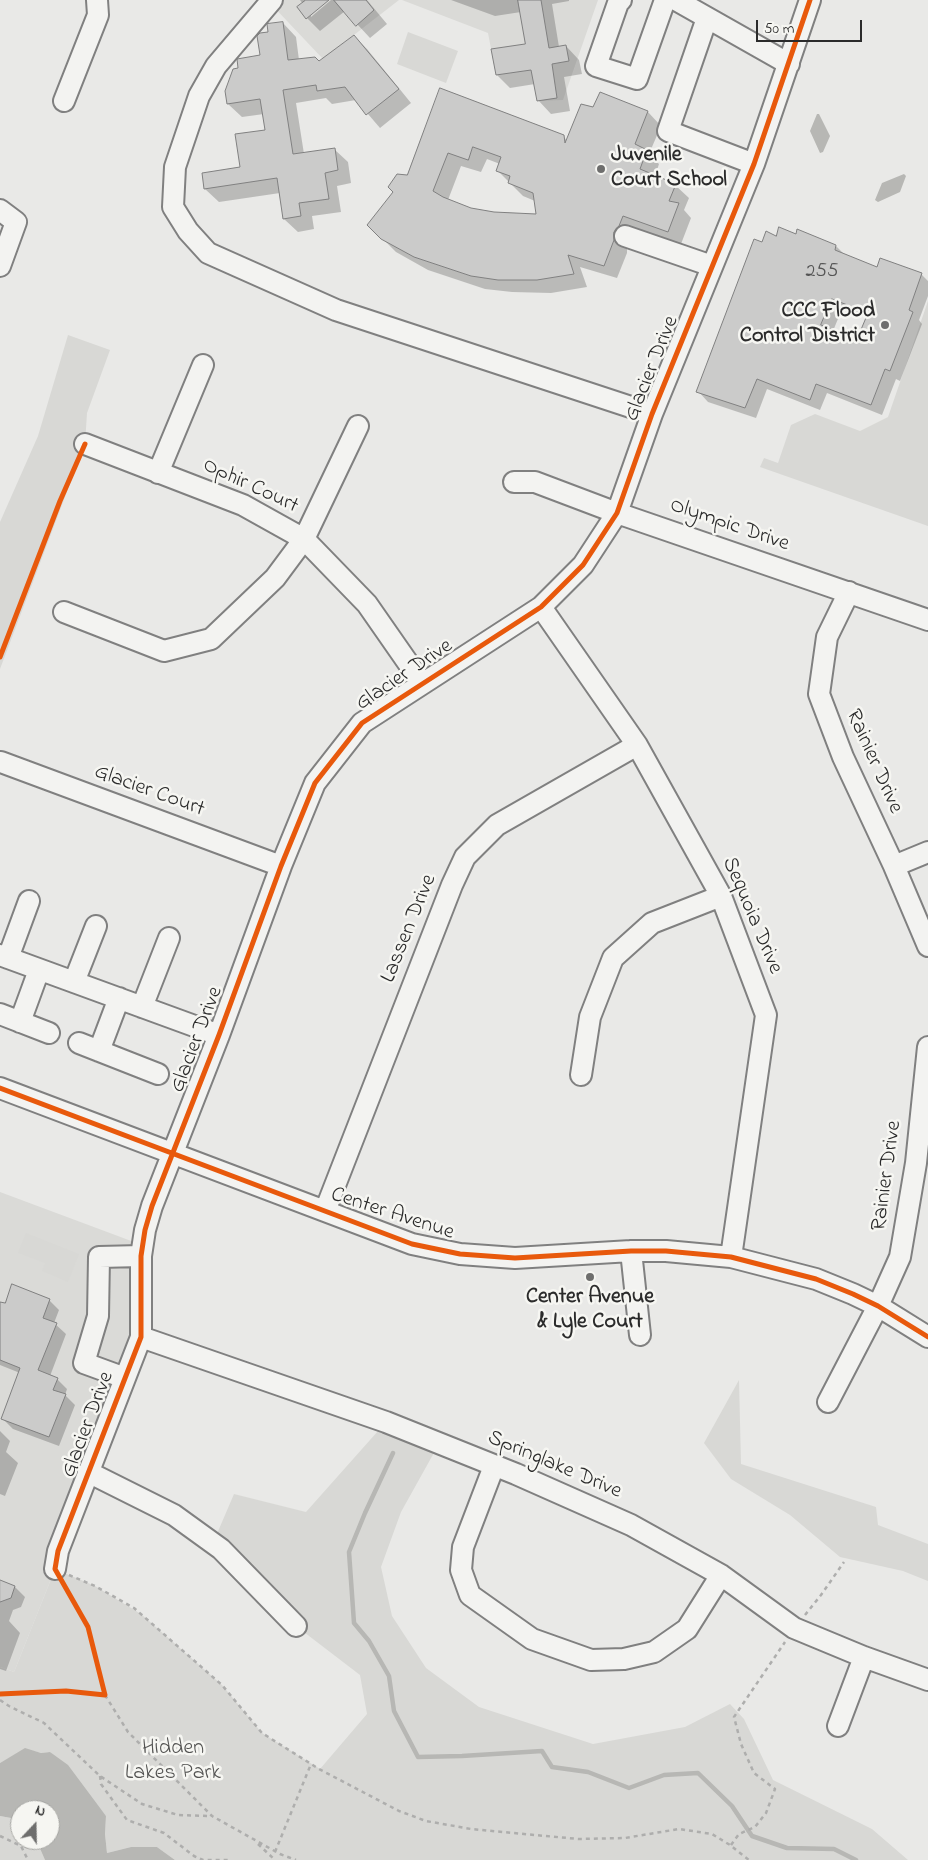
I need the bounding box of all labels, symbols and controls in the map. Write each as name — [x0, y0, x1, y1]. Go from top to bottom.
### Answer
scale bar — [758, 10, 864, 42]
text: 50 m — [764, 18, 794, 40]
place label: Juvenile Court School — [611, 143, 727, 194]
marker: Juvenile Court School — [595, 163, 607, 175]
house number: 255 — [806, 261, 838, 285]
place label: CCC Flood Control District — [740, 299, 875, 350]
street label: Glacier Drive — [620, 312, 686, 426]
marker: CCC Flood Control District — [879, 319, 891, 331]
street label: Ophir Court — [198, 453, 302, 521]
street label: Olympic Drive — [666, 493, 792, 559]
street label: Glacier Drive — [352, 634, 458, 718]
street label: Rainier Drive — [838, 706, 908, 818]
street label: Glacier Court — [90, 760, 208, 824]
street label: Sequoia Drive — [715, 854, 787, 978]
street label: Lassen Drive — [376, 871, 444, 987]
street label: Glacier Drive — [166, 983, 230, 1097]
street label: Rainier Drive — [867, 1119, 909, 1233]
street label: Center Avenue — [327, 1183, 457, 1247]
marker: Center Avenue & Lyle Court — [584, 1271, 596, 1283]
place label: Center Avenue & Lyle Court — [526, 1285, 654, 1336]
street label: Glacier Drive — [57, 1368, 121, 1482]
street label: Springlake Drive — [483, 1426, 625, 1506]
park label: Hidden Lakes Park — [125, 1736, 221, 1788]
north arrow — [10, 1800, 60, 1850]
text: N — [32, 1800, 48, 1823]

